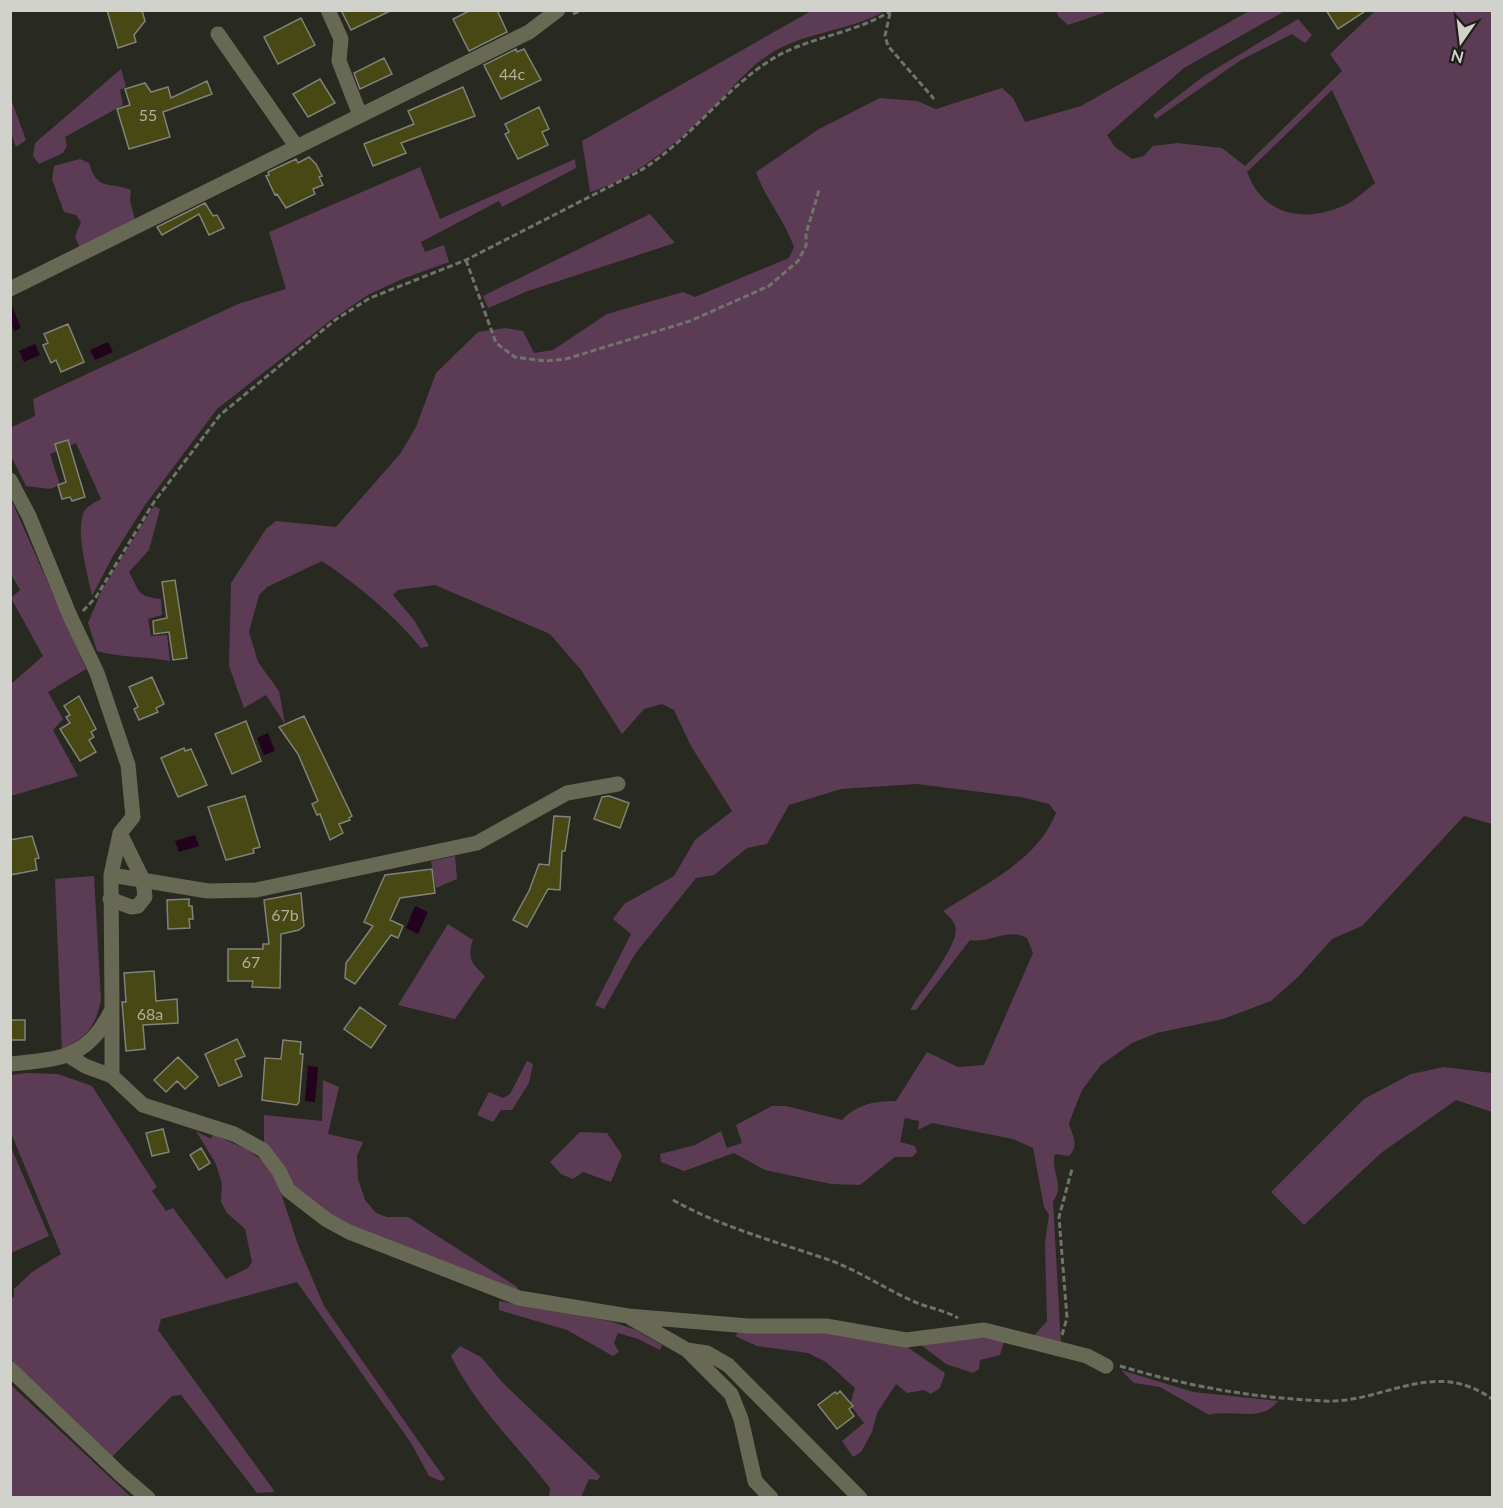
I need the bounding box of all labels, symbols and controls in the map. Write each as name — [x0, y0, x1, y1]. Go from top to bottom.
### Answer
north arrow — [1431, 12, 1491, 72]
text: N — [1449, 46, 1466, 68]
house number: 44c — [499, 64, 525, 83]
house number: 55 — [139, 105, 157, 124]
house number: 67b — [271, 905, 299, 924]
house number: 67 — [242, 952, 260, 971]
house number: 68a — [137, 1004, 163, 1023]

